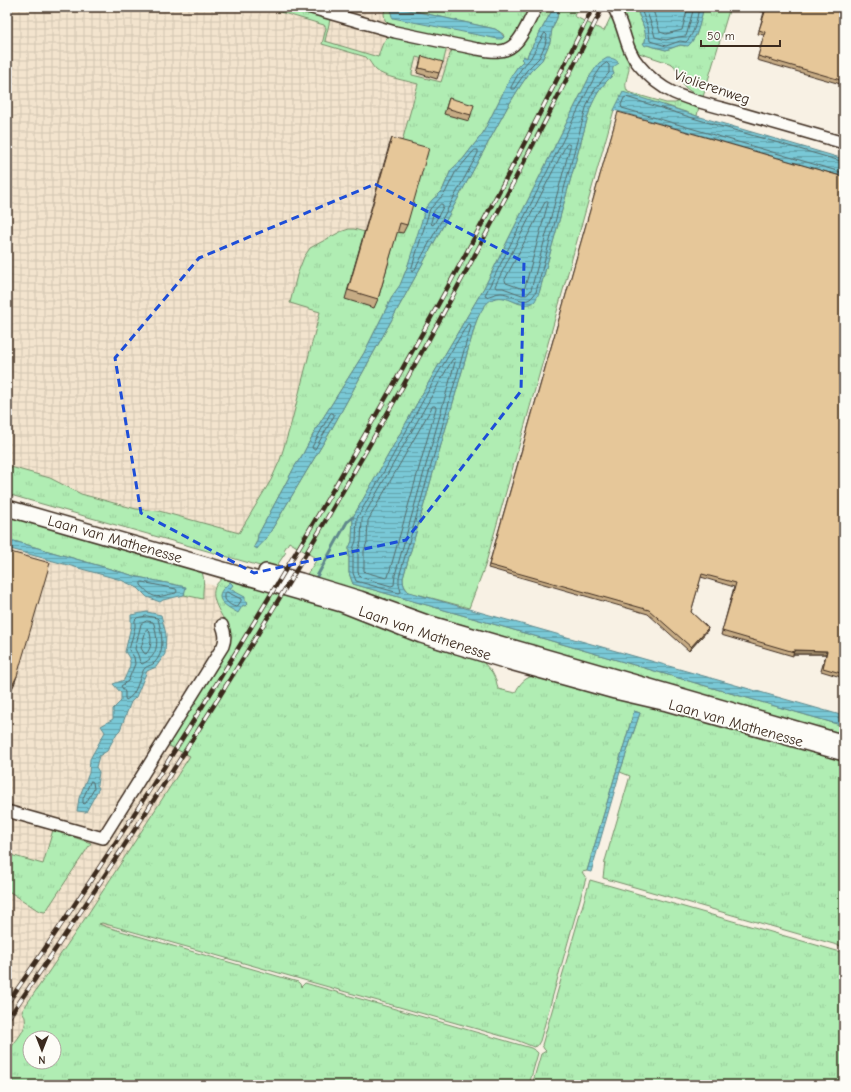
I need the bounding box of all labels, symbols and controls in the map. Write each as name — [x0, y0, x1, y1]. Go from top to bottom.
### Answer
scale bar — [701, 22, 780, 48]
text: 50 m — [707, 29, 735, 43]
street label: Violierenweg — [672, 66, 752, 108]
street label: Laan van Mathenesse — [46, 511, 185, 567]
street label: Laan van Mathenesse — [356, 602, 494, 664]
street label: Laan van Mathenesse — [667, 695, 806, 751]
north arrow — [22, 1030, 62, 1070]
text: N — [38, 1053, 46, 1066]

